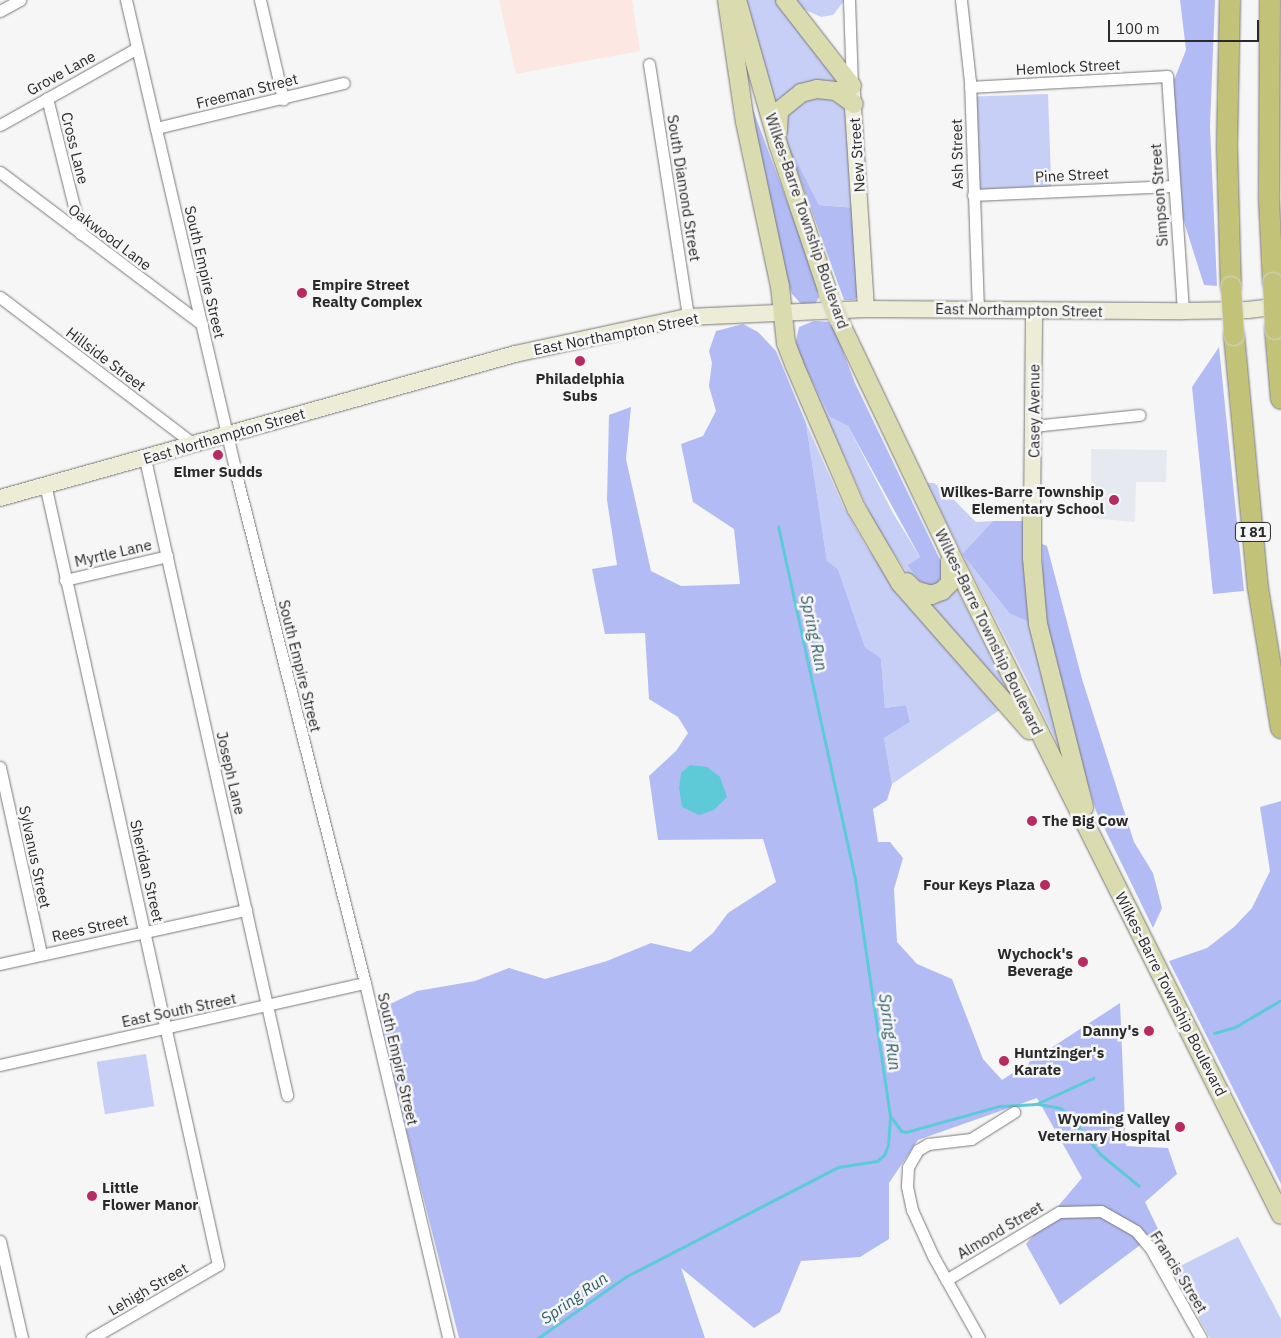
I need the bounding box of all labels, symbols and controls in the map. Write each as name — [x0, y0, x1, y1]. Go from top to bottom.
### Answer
scale bar — [1111, 10, 1262, 42]
text: 100 m — [1116, 19, 1160, 38]
street label: Grove Lane — [24, 47, 98, 99]
street label: Hemlock Street — [1015, 55, 1121, 79]
street label: Freeman Street — [194, 70, 300, 112]
street label: Cross Lane — [57, 110, 93, 186]
street label: Wilkes-Barre Township Boulevard — [762, 111, 852, 331]
street label: South Diamond Street — [664, 113, 704, 263]
street label: New Street — [845, 117, 869, 193]
street label: Ash Street — [947, 119, 967, 189]
street label: Simpson Street — [1146, 143, 1172, 247]
street label: Pine Street — [1034, 164, 1110, 186]
street label: Oakwood Lane — [65, 200, 155, 274]
street label: South Empire Street — [181, 204, 229, 340]
place label: Empire Street Realty Complex — [312, 275, 423, 310]
marker: Empire Street Realty Complex — [296, 287, 308, 299]
street label: East Northampton Street — [935, 300, 1103, 320]
street label: East Northampton Street — [532, 309, 700, 359]
street label: Hillside Street — [63, 323, 149, 395]
marker: Philadelphia Subs — [574, 355, 586, 367]
street label: Casey Avenue — [1025, 364, 1043, 458]
place label: Philadelphia Subs — [535, 369, 625, 404]
street label: East Northampton Street — [141, 404, 307, 468]
marker: Elmer Sudds — [212, 449, 224, 461]
place label: Elmer Sudds — [173, 463, 263, 481]
place label: Wilkes-Barre Township Elementary School — [940, 482, 1104, 517]
marker: Wilkes-Barre Township Elementary School — [1108, 494, 1120, 506]
road number: I 81 — [1234, 520, 1272, 544]
street label: Wilkes-Barre Township Boulevard — [931, 526, 1047, 738]
street label: Myrtle Lane — [73, 535, 153, 571]
water label: Spring Run — [797, 593, 831, 673]
street label: South Empire Street — [275, 598, 325, 734]
street label: Joseph Lane — [213, 730, 249, 816]
street label: Sylvanus Street — [15, 804, 55, 910]
place label: The Big Cow — [1042, 812, 1128, 830]
marker: The Big Cow — [1026, 815, 1038, 827]
street label: Sheridan Street — [126, 818, 168, 924]
place label: Four Keys Plaza — [923, 876, 1035, 894]
marker: Four Keys Plaza — [1039, 879, 1051, 891]
street label: Wilkes-Barre Township Boulevard — [1111, 889, 1231, 1099]
street label: Rees Street — [50, 910, 130, 946]
place label: Wychock's Beverage — [997, 944, 1073, 979]
marker: Wychock's Beverage — [1077, 956, 1089, 968]
street label: East South Street — [120, 989, 238, 1031]
street label: South Empire Street — [374, 991, 422, 1127]
water label: Spring Run — [875, 992, 905, 1072]
place label: Danny's — [1082, 1022, 1139, 1040]
marker: Danny's — [1143, 1025, 1155, 1037]
place label: Huntzinger's Karate — [1014, 1043, 1104, 1078]
marker: Huntzinger's Karate — [998, 1055, 1010, 1067]
place label: Wyoming Valley Veternary Hospital — [1038, 1109, 1170, 1144]
marker: Wyoming Valley Veternary Hospital — [1174, 1121, 1186, 1133]
place label: Little Flower Manor — [102, 1178, 198, 1213]
marker: Little Flower Manor — [86, 1190, 98, 1202]
street label: Almond Street — [954, 1197, 1046, 1263]
street label: Francis Street — [1147, 1228, 1211, 1316]
street label: Lehigh Street — [105, 1259, 191, 1319]
water label: Spring Run — [537, 1268, 611, 1328]

